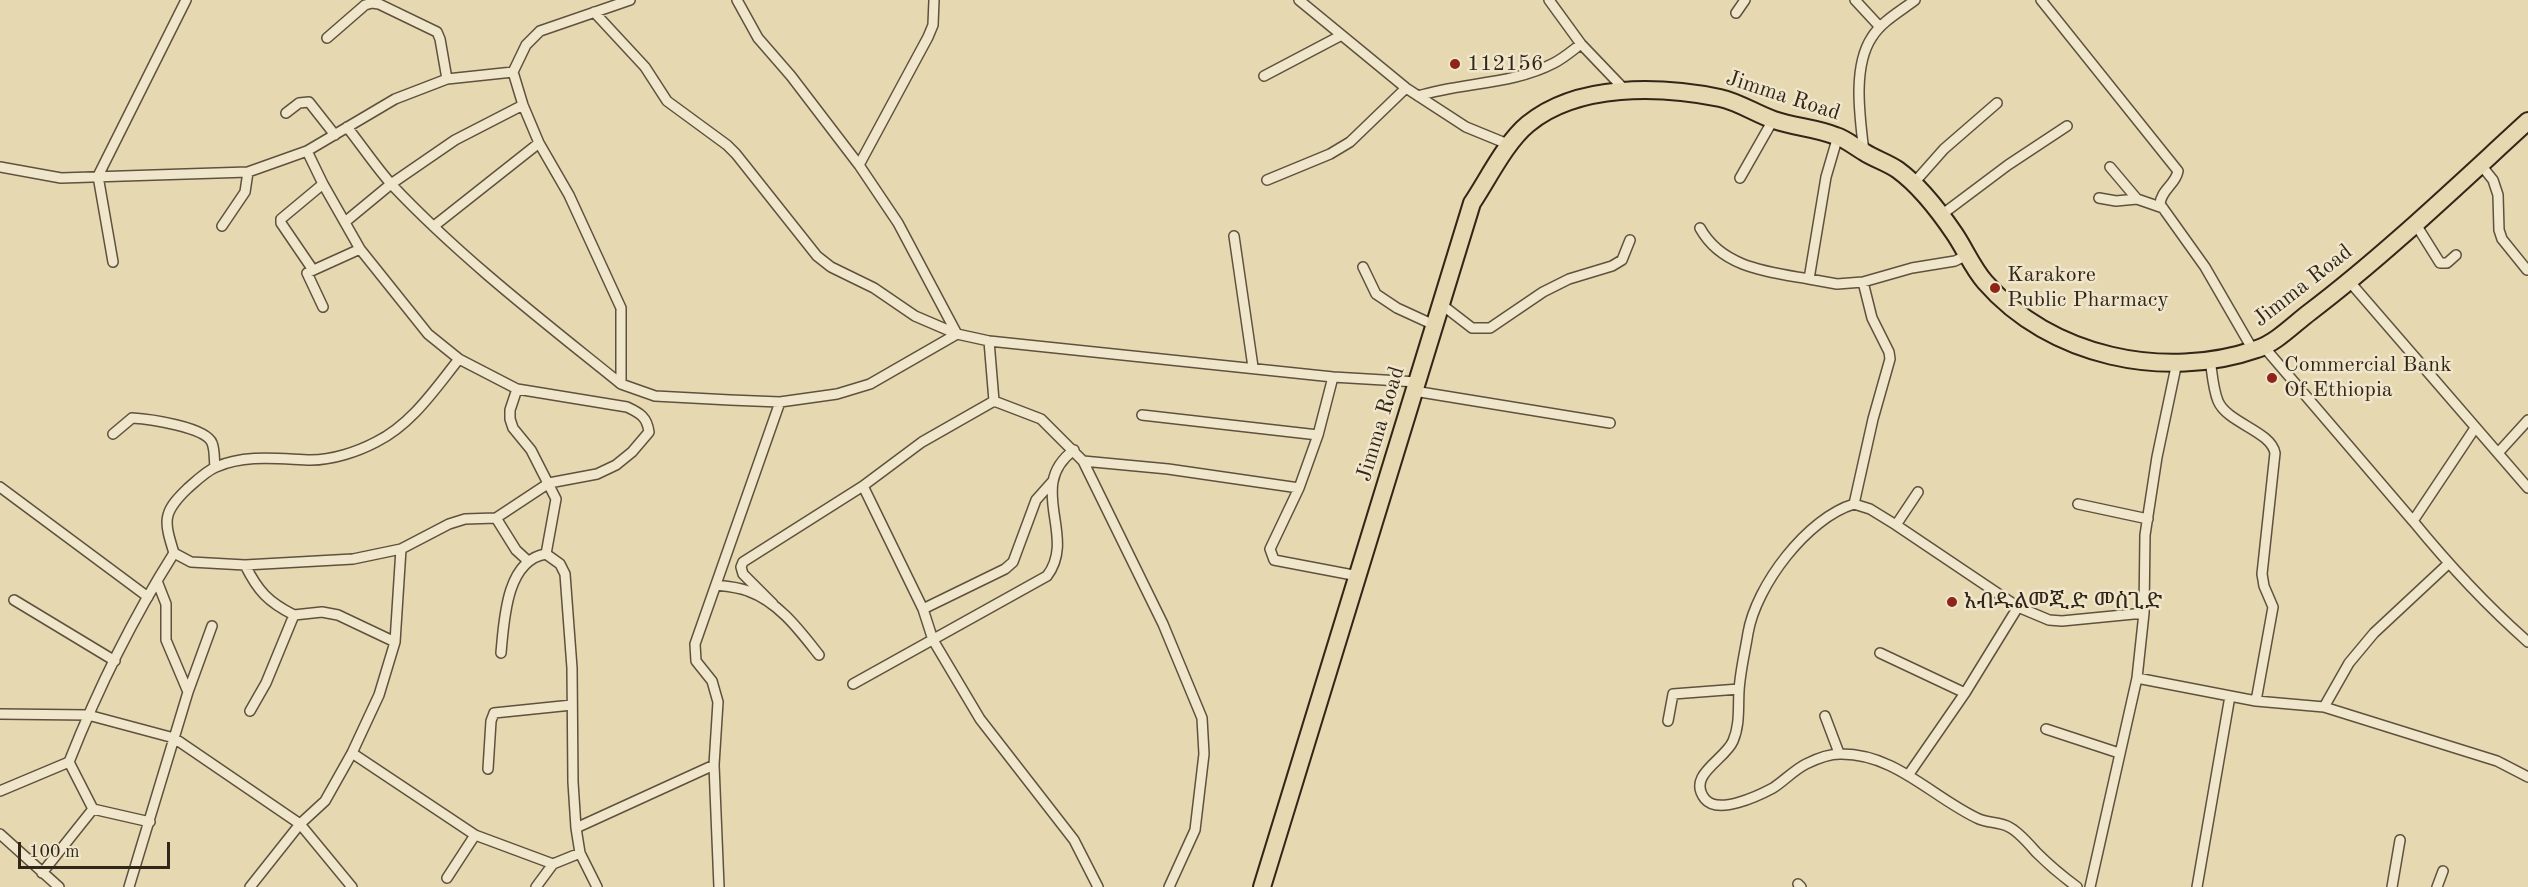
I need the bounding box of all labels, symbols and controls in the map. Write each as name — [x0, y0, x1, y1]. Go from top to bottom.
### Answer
place label: 112156 — [1467, 51, 1544, 77]
marker: 112156 — [1448, 57, 1462, 71]
street label: Jimma Road — [1722, 65, 1844, 127]
street label: Jimma Road — [2248, 239, 2358, 333]
place label: Karakore Public Pharmacy — [2007, 262, 2169, 314]
marker: Karakore Public Pharmacy — [1988, 281, 2002, 295]
place label: Commercial Bank Of Ethiopia — [2284, 352, 2452, 404]
street label: Jimma Road — [1351, 363, 1411, 485]
marker: Commercial Bank Of Ethiopia — [2265, 371, 2279, 385]
place label: አብዱልመጂድ መስጊድ — [1964, 589, 2162, 615]
marker: አብዱልመጂድ መስጊድ — [1945, 595, 1959, 609]
scale bar — [21, 830, 172, 868]
text: 100 m — [29, 843, 80, 861]

